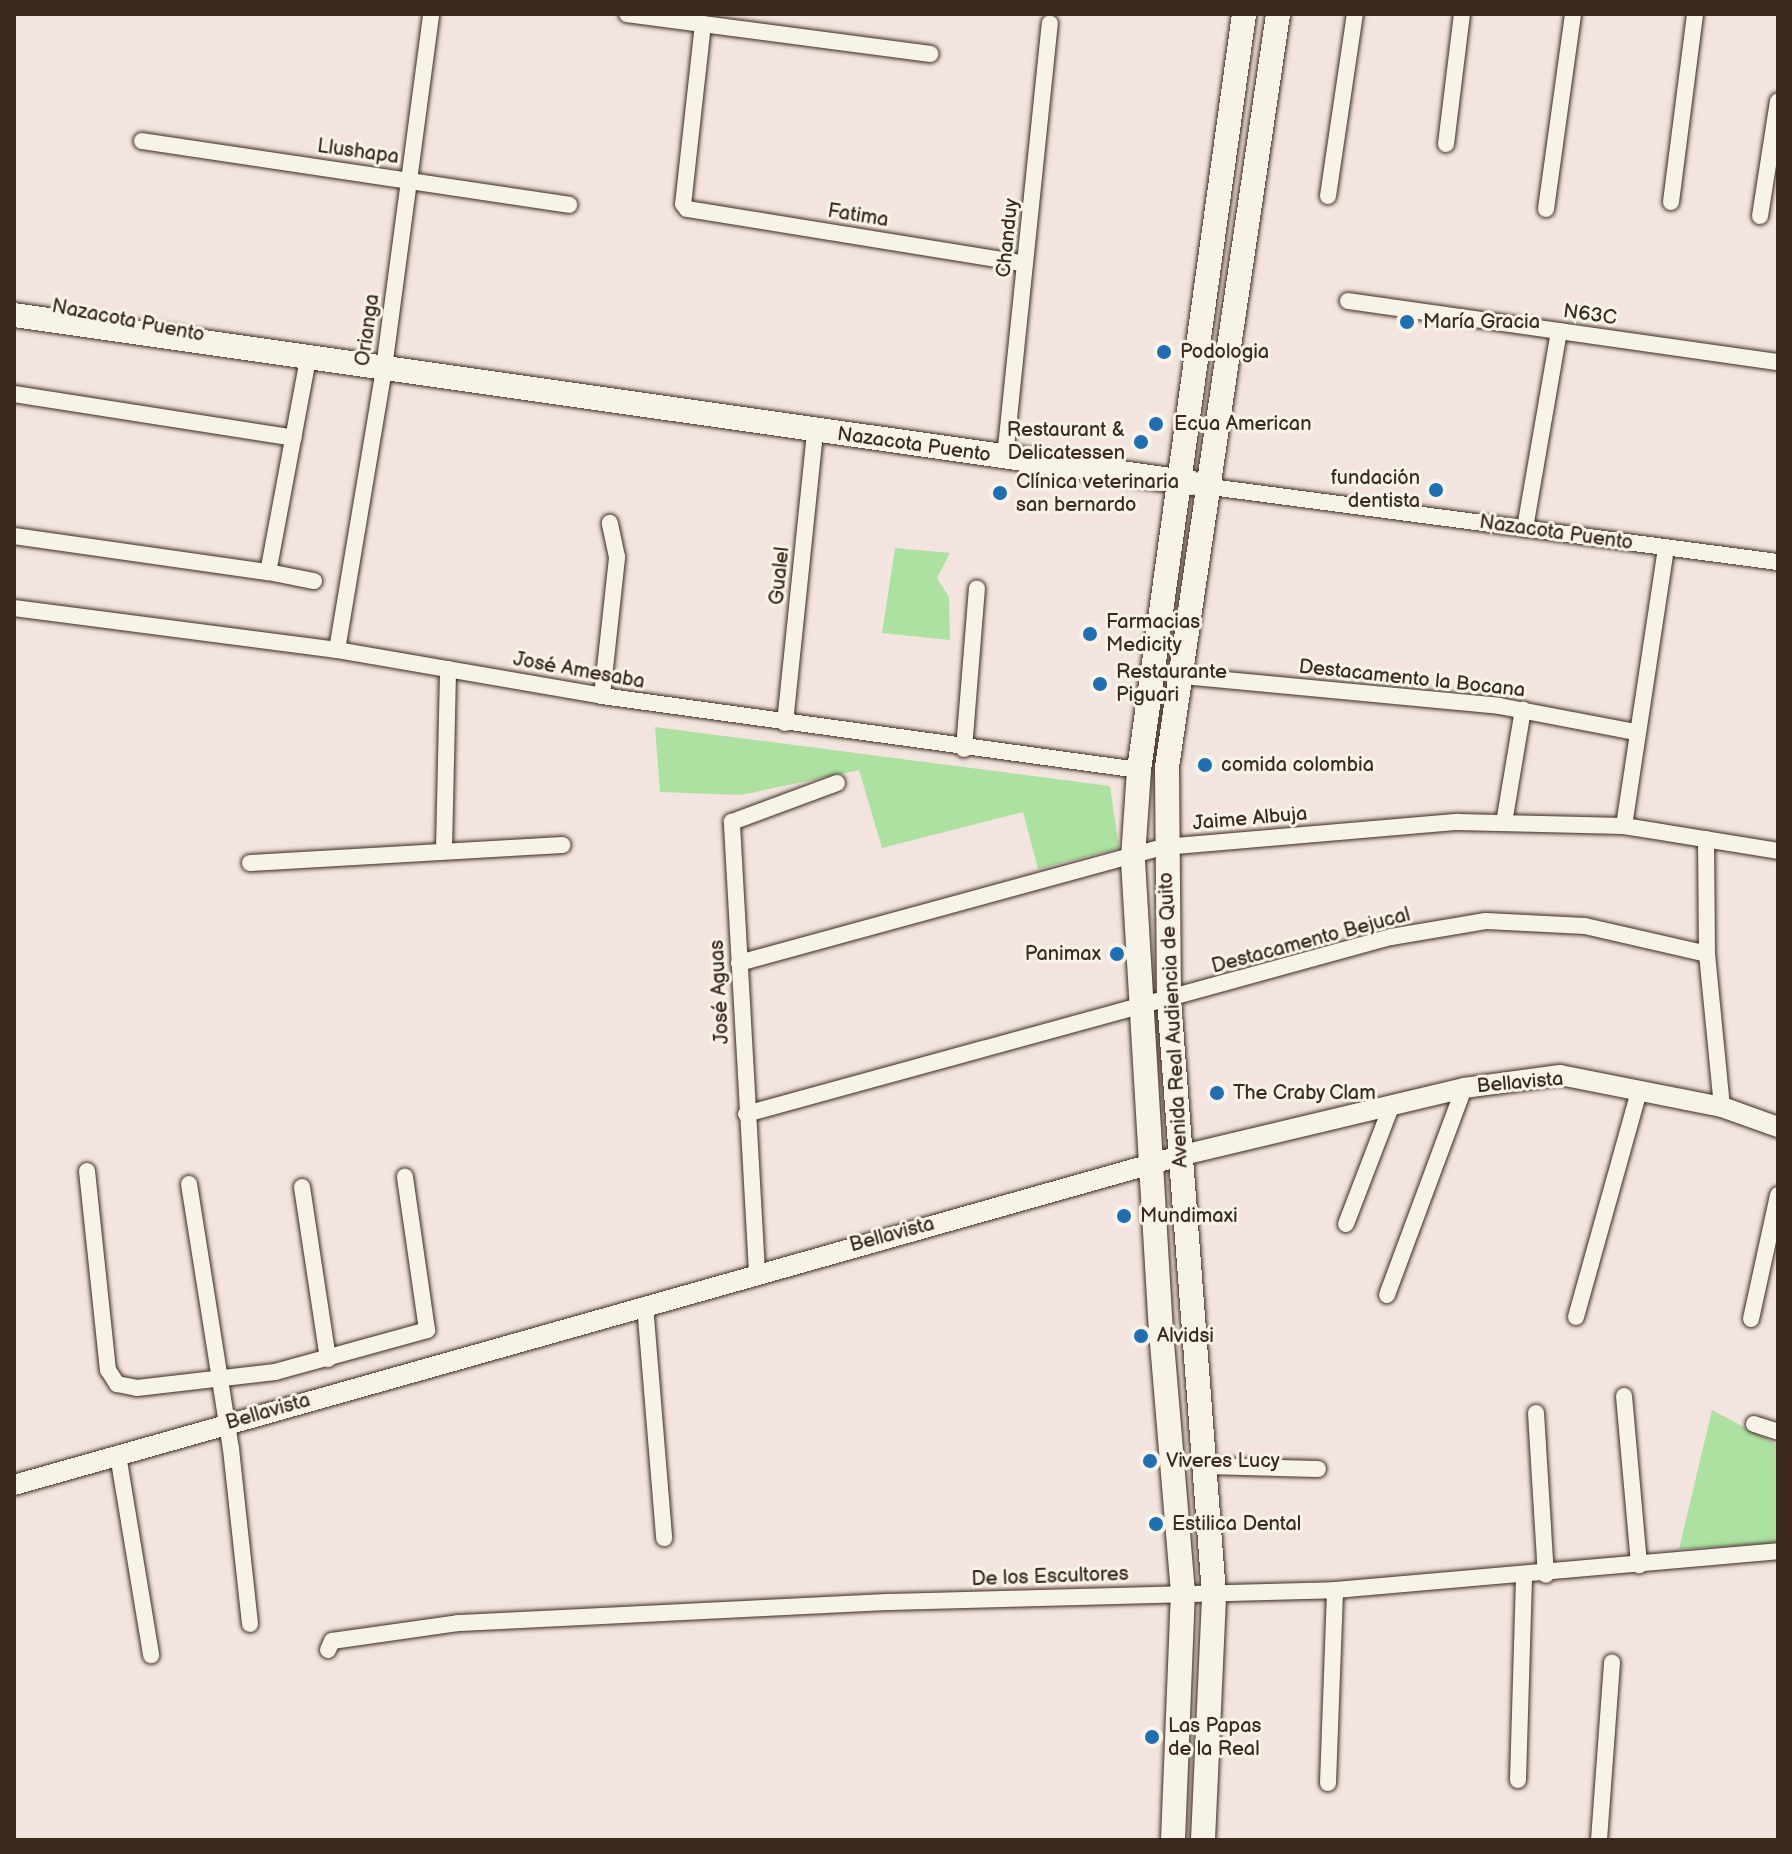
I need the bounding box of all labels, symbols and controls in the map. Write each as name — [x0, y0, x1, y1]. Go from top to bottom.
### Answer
street label: Llushapa — [316, 134, 400, 170]
street label: Chanduy — [992, 197, 1024, 279]
street label: Fatima — [826, 199, 890, 233]
street label: Orianga — [351, 292, 385, 368]
street label: Nazacota Puento — [50, 294, 206, 348]
street label: N63C — [1562, 299, 1618, 331]
place label: María Gracia — [1423, 310, 1540, 334]
marker: María Gracia — [1398, 313, 1416, 331]
place label: Podologia — [1180, 340, 1269, 364]
marker: Podologia — [1155, 343, 1173, 361]
place label: Ecua American — [1174, 412, 1311, 436]
marker: Ecua American — [1145, 413, 1167, 435]
place label: Restaurant & Delicatessen — [1007, 418, 1125, 465]
street label: Nazacota Puento — [836, 422, 992, 468]
marker: Restaurant & Delicatessen — [1132, 433, 1150, 451]
place label: fundación dentista — [1331, 466, 1420, 513]
place label: Clínica veterinaria san bernardo — [1016, 470, 1179, 517]
marker: fundación dentista — [1427, 481, 1445, 499]
marker: Clínica veterinaria san bernardo — [991, 484, 1009, 502]
street label: Nazacota Puento — [1478, 510, 1634, 556]
street label: Gualel — [765, 546, 795, 606]
place label: Farmacias Medicity — [1106, 610, 1200, 657]
marker: Farmacias Medicity — [1081, 625, 1099, 643]
street label: José Amesaba — [511, 648, 647, 694]
street label: Destacamento la Bocana — [1298, 655, 1526, 703]
place label: Restaurante Piguari — [1116, 660, 1227, 707]
marker: Restaurante Piguari — [1091, 675, 1109, 693]
place label: comida colombia — [1221, 753, 1374, 777]
marker: comida colombia — [1196, 756, 1214, 774]
street label: Jaime Albuja — [1192, 802, 1308, 836]
street label: Avenida Real Audiencia de Quito — [1154, 872, 1194, 1168]
street label: Destacamento Bejucal — [1209, 903, 1413, 979]
street label: José Aguas — [705, 939, 735, 1045]
place label: Panimax — [1025, 942, 1101, 966]
marker: Panimax — [1108, 945, 1126, 963]
street label: Bellavista — [1476, 1067, 1564, 1099]
place label: The Craby Clam — [1233, 1081, 1377, 1105]
marker: The Craby Clam — [1208, 1084, 1226, 1102]
place label: Mundimaxi — [1140, 1204, 1238, 1228]
marker: Mundimaxi — [1115, 1207, 1133, 1225]
street label: Bellavista — [847, 1212, 937, 1258]
place label: Alvidsi — [1157, 1324, 1214, 1348]
marker: Alvidsi — [1132, 1327, 1150, 1345]
street label: Bellavista — [223, 1389, 313, 1435]
place label: Viveres Lucy — [1166, 1449, 1280, 1473]
marker: Viveres Lucy — [1141, 1452, 1159, 1470]
place label: Estilica Dental — [1172, 1512, 1301, 1536]
marker: Estilica Dental — [1147, 1515, 1165, 1533]
street label: De los Escultores — [971, 1562, 1129, 1592]
place label: Las Papas de la Real — [1168, 1714, 1261, 1761]
marker: Las Papas de la Real — [1143, 1728, 1161, 1746]

